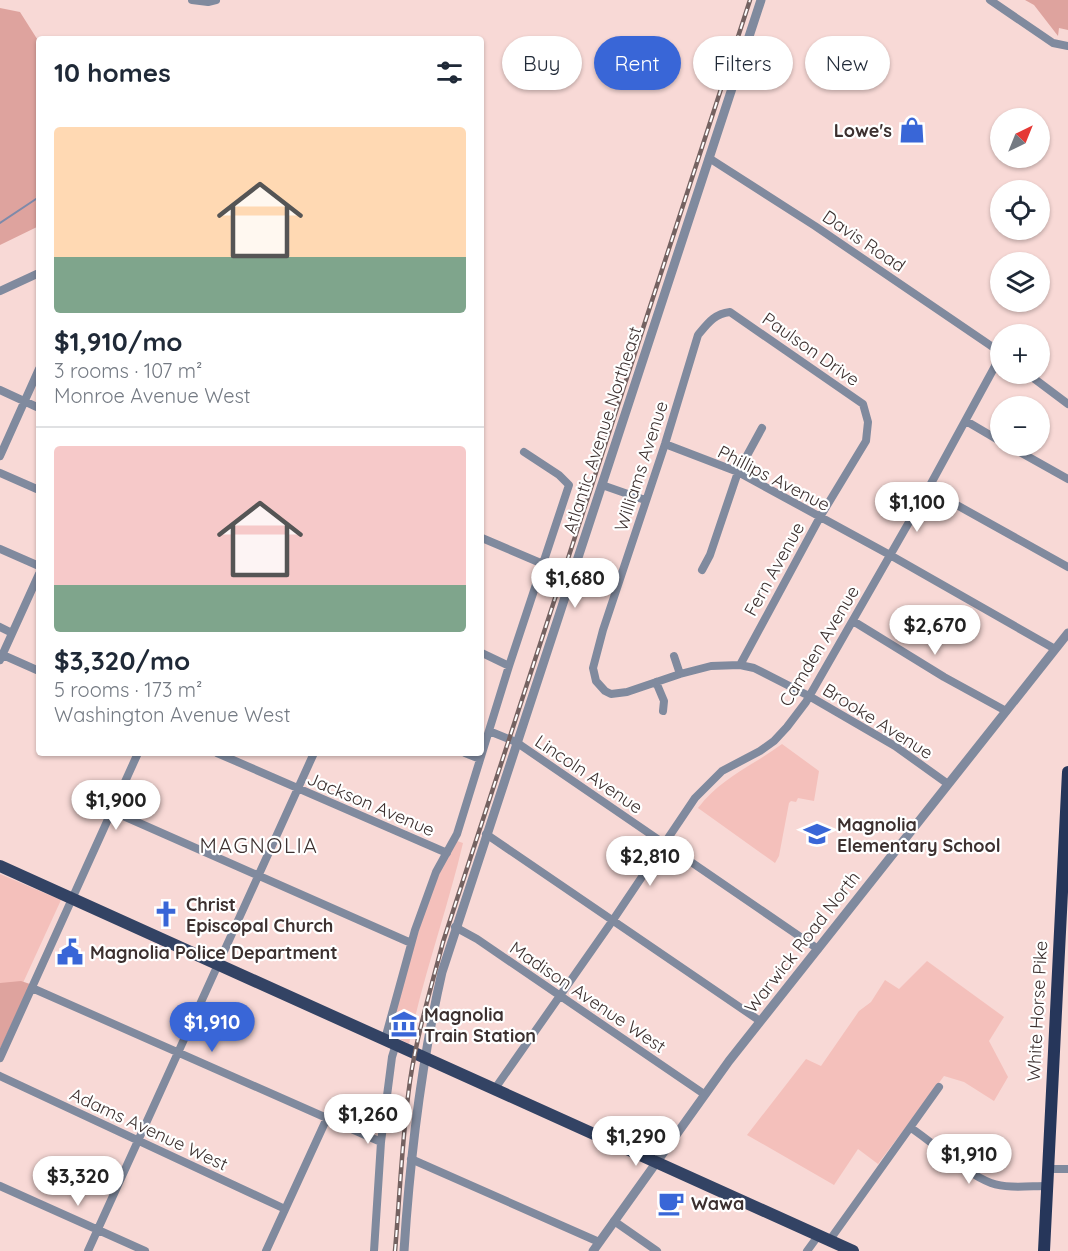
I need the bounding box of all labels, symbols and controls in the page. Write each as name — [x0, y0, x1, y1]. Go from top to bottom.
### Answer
chip: Buy — [502, 36, 582, 90]
chip: Rent — [594, 36, 681, 90]
chip: Filters — [693, 36, 793, 90]
chip: New — [805, 36, 890, 90]
text: 10 homes — [54, 56, 171, 89]
icon: filters — [433, 56, 466, 89]
north arrow — [990, 108, 1050, 168]
map controls — [990, 108, 1050, 456]
shop icon: Lowe's — [897, 115, 927, 145]
place label: Lowe's — [834, 119, 892, 142]
icon: home — [206, 166, 314, 274]
button: locate — [990, 180, 1050, 240]
street label: Davis Road — [818, 205, 910, 277]
button: layers — [990, 252, 1050, 312]
street label: Paulson Drive — [758, 307, 864, 391]
street label: Atlantic Avenue Northeast — [558, 323, 646, 537]
button: + — [990, 324, 1050, 384]
text: $1,910/mo — [54, 325, 183, 358]
text: 3 rooms · 107 m² — [54, 358, 202, 383]
text: Monroe Avenue West — [54, 383, 251, 408]
button: − — [990, 396, 1050, 456]
street label: Williams Avenue — [609, 398, 673, 534]
street label: Phillips Avenue — [714, 440, 834, 516]
pin: $1,100 — [868, 482, 966, 533]
icon: home — [206, 485, 314, 593]
text: $1,100 — [889, 489, 945, 514]
street label: Fern Avenue — [739, 518, 809, 620]
pin: $1,680 — [526, 558, 624, 609]
text: $1,680 — [545, 565, 605, 590]
street label: Camden Avenue — [774, 581, 864, 711]
pin: $2,670 — [886, 605, 984, 656]
text: $2,670 — [903, 612, 967, 637]
text: $3,320/mo — [54, 644, 190, 677]
text: 5 rooms · 173 m² — [54, 677, 202, 702]
street label: Brooke Avenue — [819, 678, 937, 764]
text: Washington Avenue West — [54, 702, 290, 727]
street label: Lincoln Avenue — [531, 730, 647, 818]
street label: Jackson Avenue — [304, 767, 438, 841]
pin: $1,900 — [67, 780, 165, 831]
text: $1,900 — [85, 787, 147, 812]
place label: Magnolia Elementary School — [837, 813, 1001, 857]
school or university icon: Magnolia Elementary School — [802, 819, 832, 849]
district label: MAGNOLIA — [200, 832, 318, 858]
pin: $2,810 — [601, 836, 699, 887]
text: $2,810 — [620, 843, 680, 868]
street label: Warwick Road North — [739, 866, 865, 1018]
place label: Christ Episcopal Church — [186, 893, 333, 937]
church icon: Christ Episcopal Church — [151, 899, 181, 929]
street label: Madison Avenue West — [506, 936, 670, 1058]
public building icon: Magnolia Police Department — [55, 937, 85, 967]
street label: White Horse Pike — [1022, 940, 1052, 1082]
place label: Magnolia Police Department — [90, 941, 338, 964]
pin: $1,910 — [163, 1002, 261, 1053]
place label: Magnolia Train Station — [424, 1003, 536, 1047]
text: $1,910 — [184, 1009, 240, 1034]
museum icon: Magnolia Train Station — [389, 1009, 419, 1039]
street label: Adams Avenue West — [66, 1082, 232, 1176]
pin: $1,260 — [319, 1094, 417, 1145]
text: $1,260 — [338, 1101, 398, 1126]
pin: $1,290 — [587, 1116, 685, 1167]
text: $1,290 — [606, 1123, 666, 1148]
pin: $1,910 — [920, 1134, 1018, 1185]
text: $1,910 — [941, 1141, 997, 1166]
pin: $3,320 — [29, 1156, 127, 1207]
text: $3,320 — [47, 1163, 109, 1188]
cafe icon: Wawa — [656, 1188, 686, 1218]
place label: Wawa — [691, 1192, 744, 1215]

